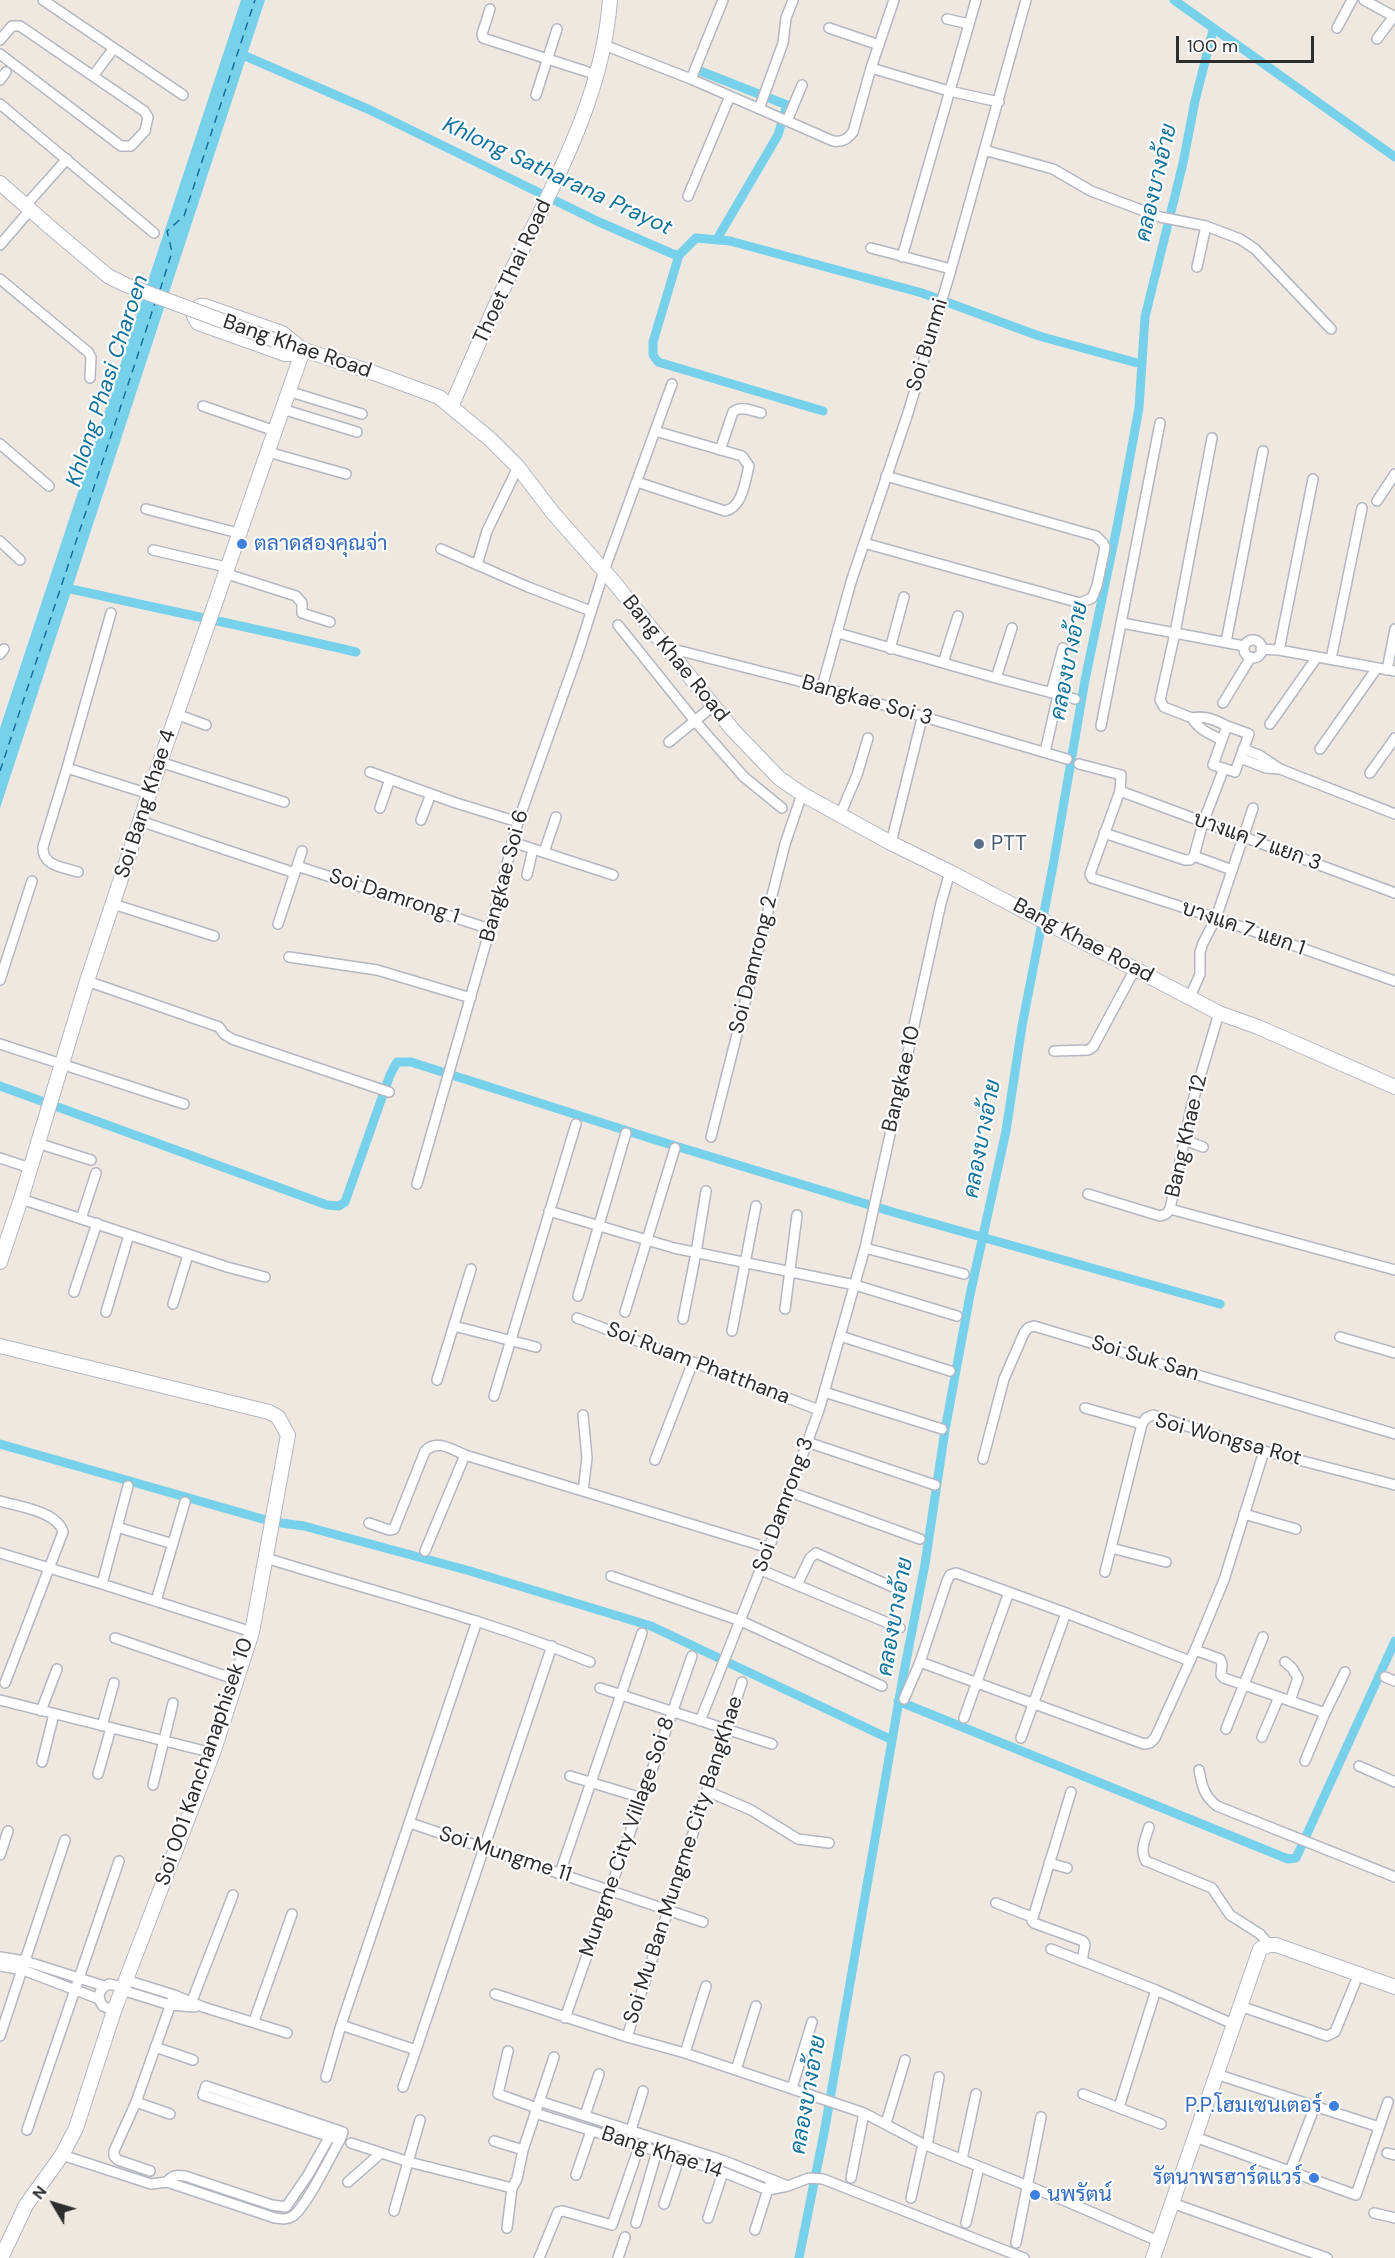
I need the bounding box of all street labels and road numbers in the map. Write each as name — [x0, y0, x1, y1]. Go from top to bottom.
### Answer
street label: Thoet Thai Road — [469, 196, 557, 348]
street label: Soi Bunmi — [902, 296, 954, 394]
street label: Bang Khae Road — [219, 310, 375, 384]
street label: Bang Khae Road — [616, 591, 734, 727]
street label: Bangkae Soi 3 — [799, 670, 935, 732]
street label: Soi Bang Khae 4 — [110, 727, 182, 881]
street label: Bangkae Soi 6 — [475, 807, 535, 945]
street label: บางแค 7 แยก 3 — [1189, 807, 1325, 877]
street label: Soi Damrong 1 — [326, 864, 462, 930]
street label: Soi Damrong 2 — [725, 893, 783, 1037]
street label: Bang Khae Road — [1008, 893, 1158, 989]
street label: บางแค 7 แยก 1 — [1178, 896, 1308, 962]
street label: Bangkae 10 — [878, 1023, 926, 1135]
street label: Bang Khae 12 — [1161, 1072, 1213, 1200]
street label: Soi Ruam Phatthana — [603, 1317, 793, 1411]
street label: Soi Suk San — [1088, 1331, 1202, 1387]
street label: Soi Wongsa Rot — [1152, 1408, 1304, 1472]
street label: Soi Damrong 3 — [748, 1434, 820, 1576]
street label: Soi 001 Kanchanaphisek 10 — [151, 1635, 259, 1889]
street label: Soi Mu Ban Mungme City BangKhae — [619, 1693, 749, 2027]
street label: Mungme City Village Soi 8 — [575, 1714, 681, 1960]
street label: Soi Mungme 11 — [435, 1822, 575, 1888]
street label: Bang Khae 14 — [598, 2122, 726, 2184]

